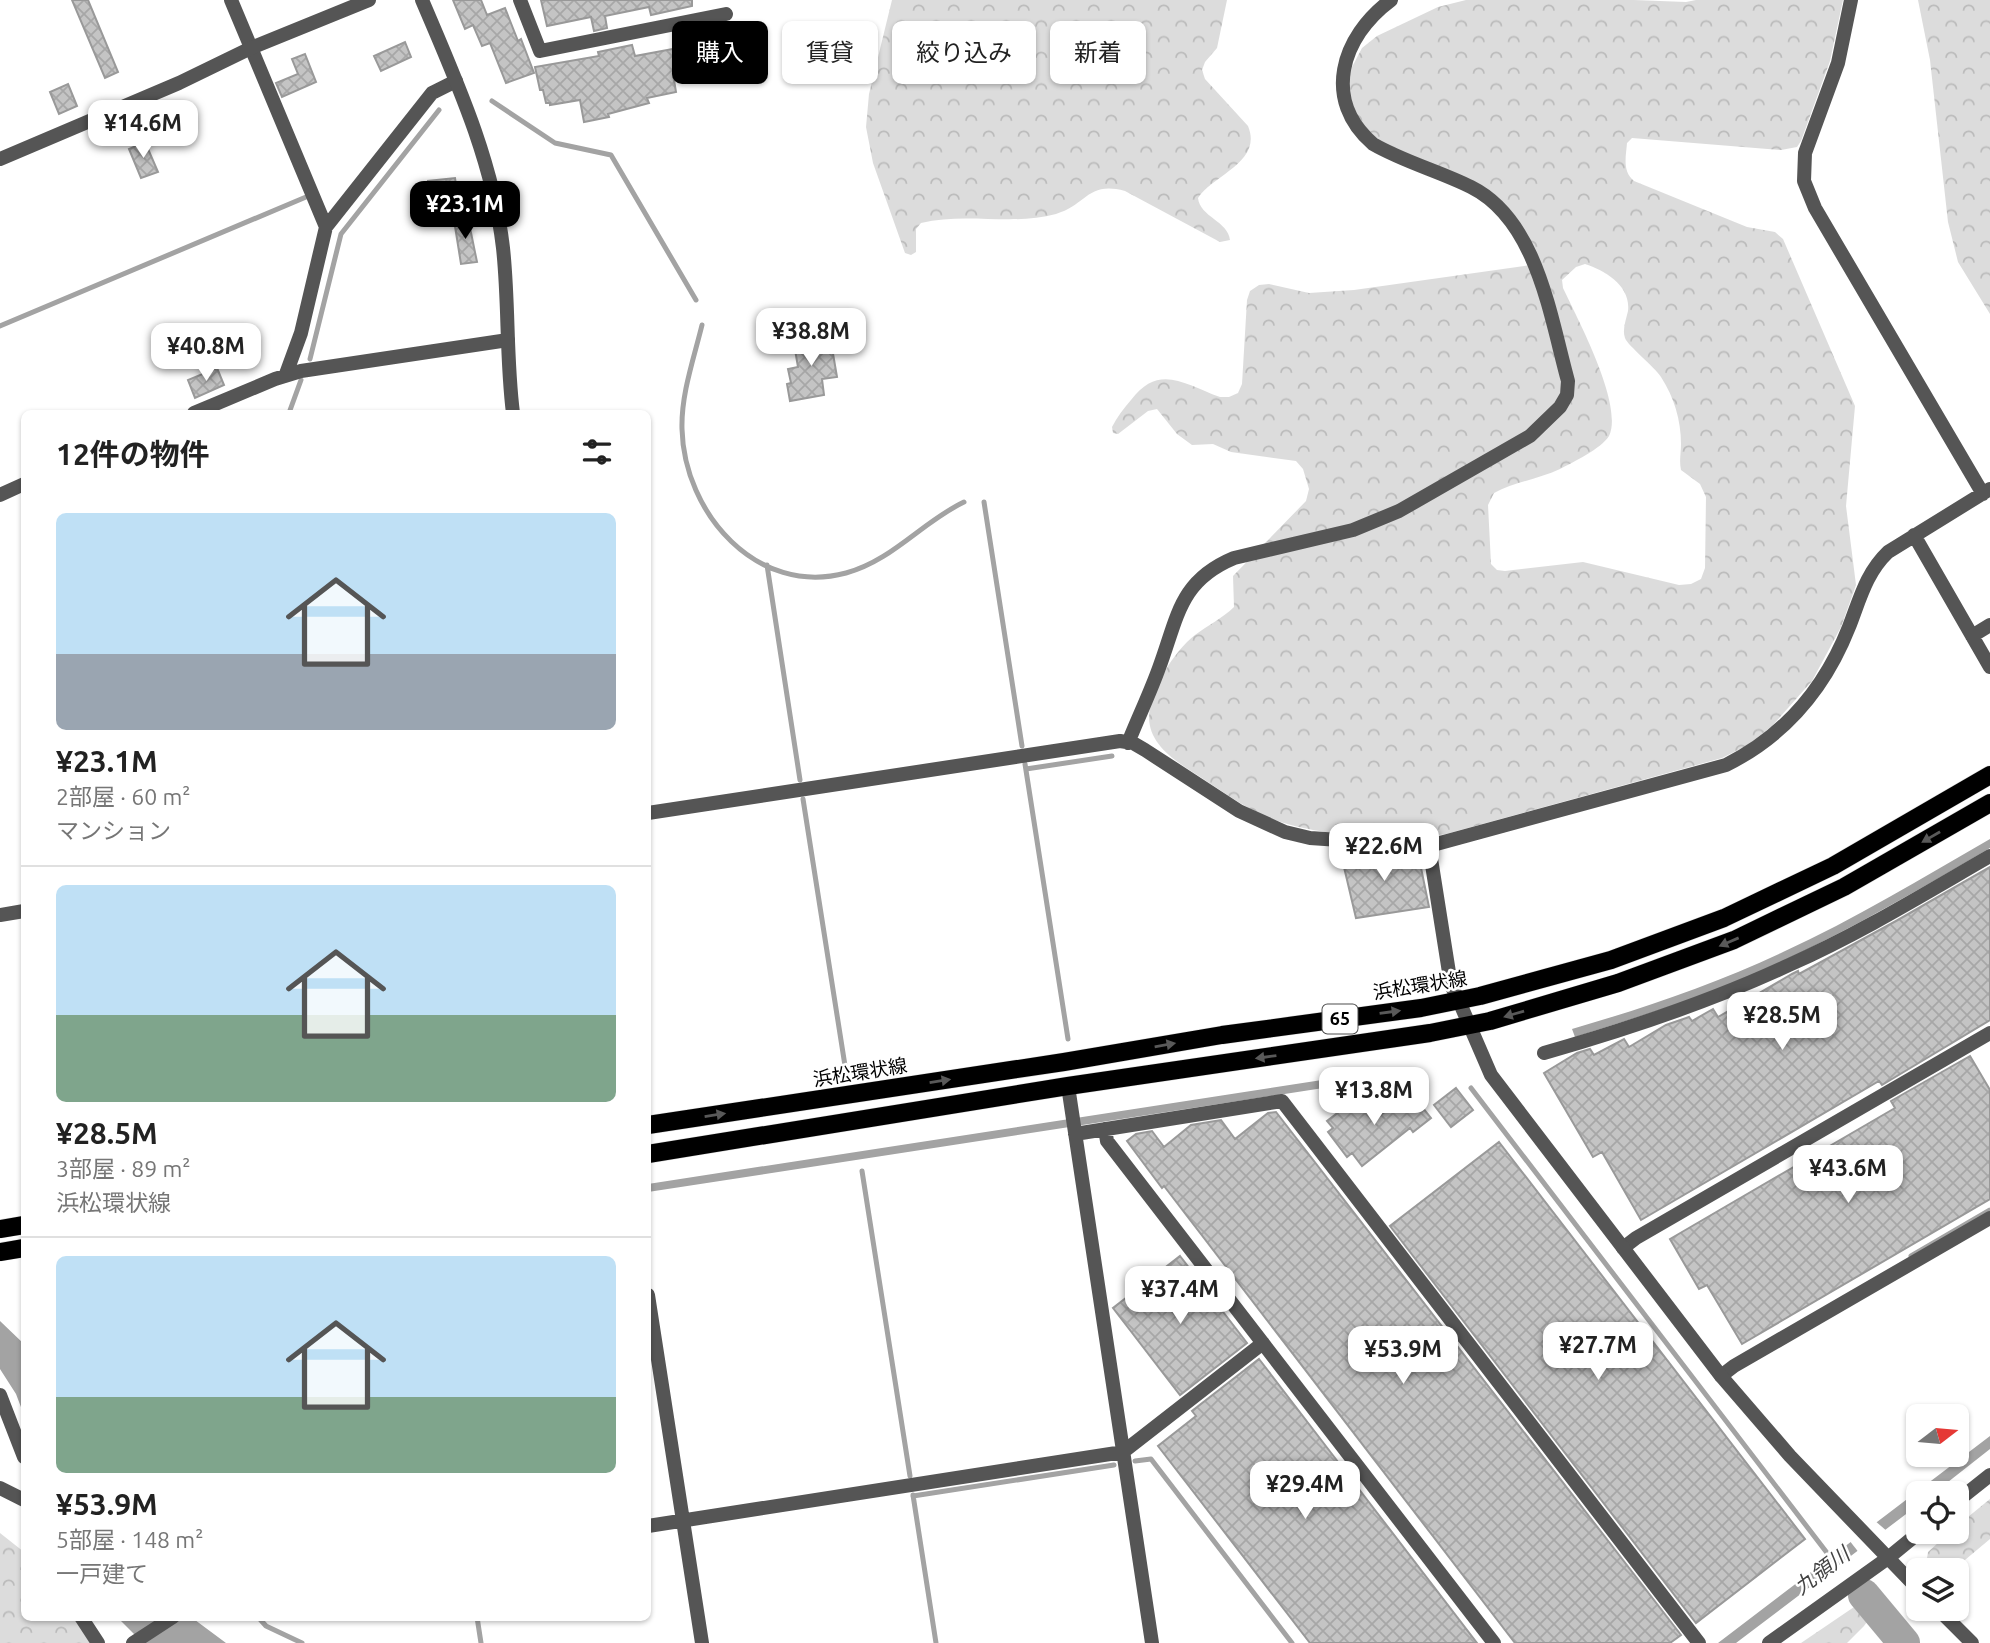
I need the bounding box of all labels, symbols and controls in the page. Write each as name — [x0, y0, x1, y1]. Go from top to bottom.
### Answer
chip: 購入 — [672, 21, 768, 84]
chip: 賃貸 — [782, 21, 878, 84]
chip: 絞り込み — [892, 21, 1036, 84]
chip: 新着 — [1050, 21, 1146, 84]
pin: ¥14.6M — [86, 100, 200, 160]
text: ¥14.6M — [104, 110, 182, 135]
pin: ¥23.1M — [408, 182, 522, 241]
text: ¥23.1M — [426, 191, 504, 216]
pin: ¥38.8M — [754, 308, 868, 368]
text: ¥38.8M — [772, 318, 850, 343]
pin: ¥40.8M — [149, 324, 263, 383]
text: ¥40.8M — [167, 333, 245, 358]
icon: filters — [578, 433, 616, 471]
text: 12件の物件 — [56, 437, 210, 471]
icon: home — [273, 559, 399, 685]
text: ¥23.1M — [56, 744, 158, 778]
text: 2部屋 · 60 m² — [56, 784, 190, 809]
text: マンション — [56, 818, 171, 843]
pin: ¥22.6M — [1327, 824, 1441, 883]
one-way arrow — [1921, 831, 1941, 843]
text: ¥22.6M — [1345, 833, 1423, 858]
icon: home — [273, 931, 399, 1057]
one-way arrow — [1719, 937, 1740, 948]
street label: 浜松環状線 — [1371, 967, 1469, 1003]
pin: ¥28.5M — [1725, 992, 1839, 1052]
text: ¥28.5M — [1743, 1002, 1821, 1027]
road number: 65 — [1322, 1004, 1358, 1034]
one-way arrow — [1379, 1006, 1401, 1017]
one-way arrow — [1503, 1010, 1524, 1020]
one-way arrow — [1154, 1039, 1176, 1050]
one-way arrow — [1255, 1052, 1277, 1063]
street label: 浜松環状線 — [811, 1054, 909, 1090]
pin: ¥13.8M — [1317, 1068, 1431, 1127]
one-way arrow — [929, 1075, 951, 1086]
text: ¥13.8M — [1335, 1077, 1413, 1102]
one-way arrow — [704, 1109, 726, 1120]
text: ¥28.5M — [56, 1116, 158, 1150]
pin: ¥43.6M — [1791, 1146, 1905, 1205]
text: ¥43.6M — [1809, 1155, 1887, 1180]
text: 3部屋 · 89 m² — [56, 1156, 190, 1181]
text: 浜松環状線 — [56, 1190, 171, 1215]
pin: ¥37.4M — [1123, 1266, 1237, 1326]
text: ¥37.4M — [1141, 1276, 1219, 1301]
icon: home — [273, 1302, 399, 1428]
pin: ¥27.7M — [1541, 1322, 1655, 1382]
pin: ¥53.9M — [1346, 1326, 1460, 1386]
text: ¥27.7M — [1559, 1332, 1637, 1357]
text: ¥53.9M — [1364, 1336, 1442, 1361]
north arrow — [1906, 1404, 1969, 1466]
map controls — [1906, 1404, 1969, 1621]
pin: ¥29.4M — [1248, 1462, 1362, 1521]
text: ¥29.4M — [1266, 1471, 1344, 1496]
button: locate — [1906, 1481, 1969, 1544]
text: ¥53.9M — [56, 1487, 158, 1521]
text: 5部屋 · 148 m² — [56, 1527, 203, 1552]
water label: 九領川 — [1789, 1540, 1855, 1599]
button: layers — [1906, 1558, 1969, 1621]
text: 一戸建て — [56, 1561, 148, 1586]

